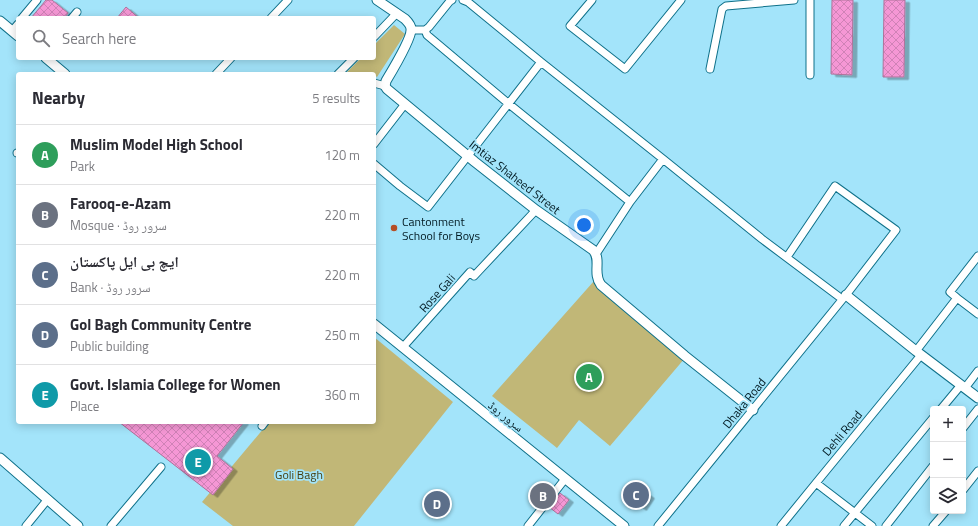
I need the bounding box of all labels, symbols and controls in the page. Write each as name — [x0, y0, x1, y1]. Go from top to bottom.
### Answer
search box — [16, 16, 376, 60]
icon: search — [30, 27, 52, 49]
text: Search here — [62, 27, 136, 50]
text: Nearby — [32, 85, 85, 111]
text: 5 results — [312, 88, 360, 108]
text: Muslim Model High School — [70, 133, 243, 156]
street label: Imtiaz Shaheed Street — [465, 135, 565, 219]
text: A — [41, 145, 49, 165]
text: 120 m — [324, 145, 360, 165]
text: Park — [70, 156, 95, 176]
text: Farooq-e-Azam — [70, 192, 171, 215]
text: B — [41, 205, 49, 225]
text: 220 m — [324, 205, 360, 225]
place label: Cantonment School for Boys — [402, 212, 481, 245]
text: Mosque · سرور روڈ — [70, 215, 167, 235]
your location — [574, 215, 594, 235]
marker: Cantonment School for Boys — [389, 223, 399, 233]
text: ایچ بی ایل پاکستان — [70, 250, 179, 273]
text: C — [41, 265, 49, 285]
text: 220 m — [324, 265, 360, 285]
street label: Rose Gali — [414, 269, 460, 317]
text: Bank · سرور روڈ — [70, 277, 151, 297]
text: Gol Bagh Community Centre — [70, 313, 251, 336]
text: D — [41, 325, 49, 345]
text: 250 m — [324, 325, 360, 345]
text: Public building — [70, 336, 149, 356]
pin: A — [576, 362, 602, 392]
text: Govt. Islamia College for Women — [70, 373, 281, 396]
street label: Dhaka Road — [718, 373, 770, 433]
text: E — [41, 385, 49, 405]
text: 360 m — [324, 385, 360, 405]
text: Place — [70, 396, 99, 416]
street label: سرور روڈ — [484, 396, 528, 436]
street label: Dehli Road — [817, 406, 867, 460]
map controls — [930, 406, 966, 514]
button: + — [930, 406, 966, 442]
button: − — [930, 442, 966, 478]
pin: E — [185, 447, 211, 477]
park label: Goli Bagh — [275, 465, 323, 484]
button: layers — [930, 478, 966, 514]
pin: C — [623, 480, 649, 510]
pin: B — [530, 481, 556, 511]
pin: D — [424, 489, 450, 519]

